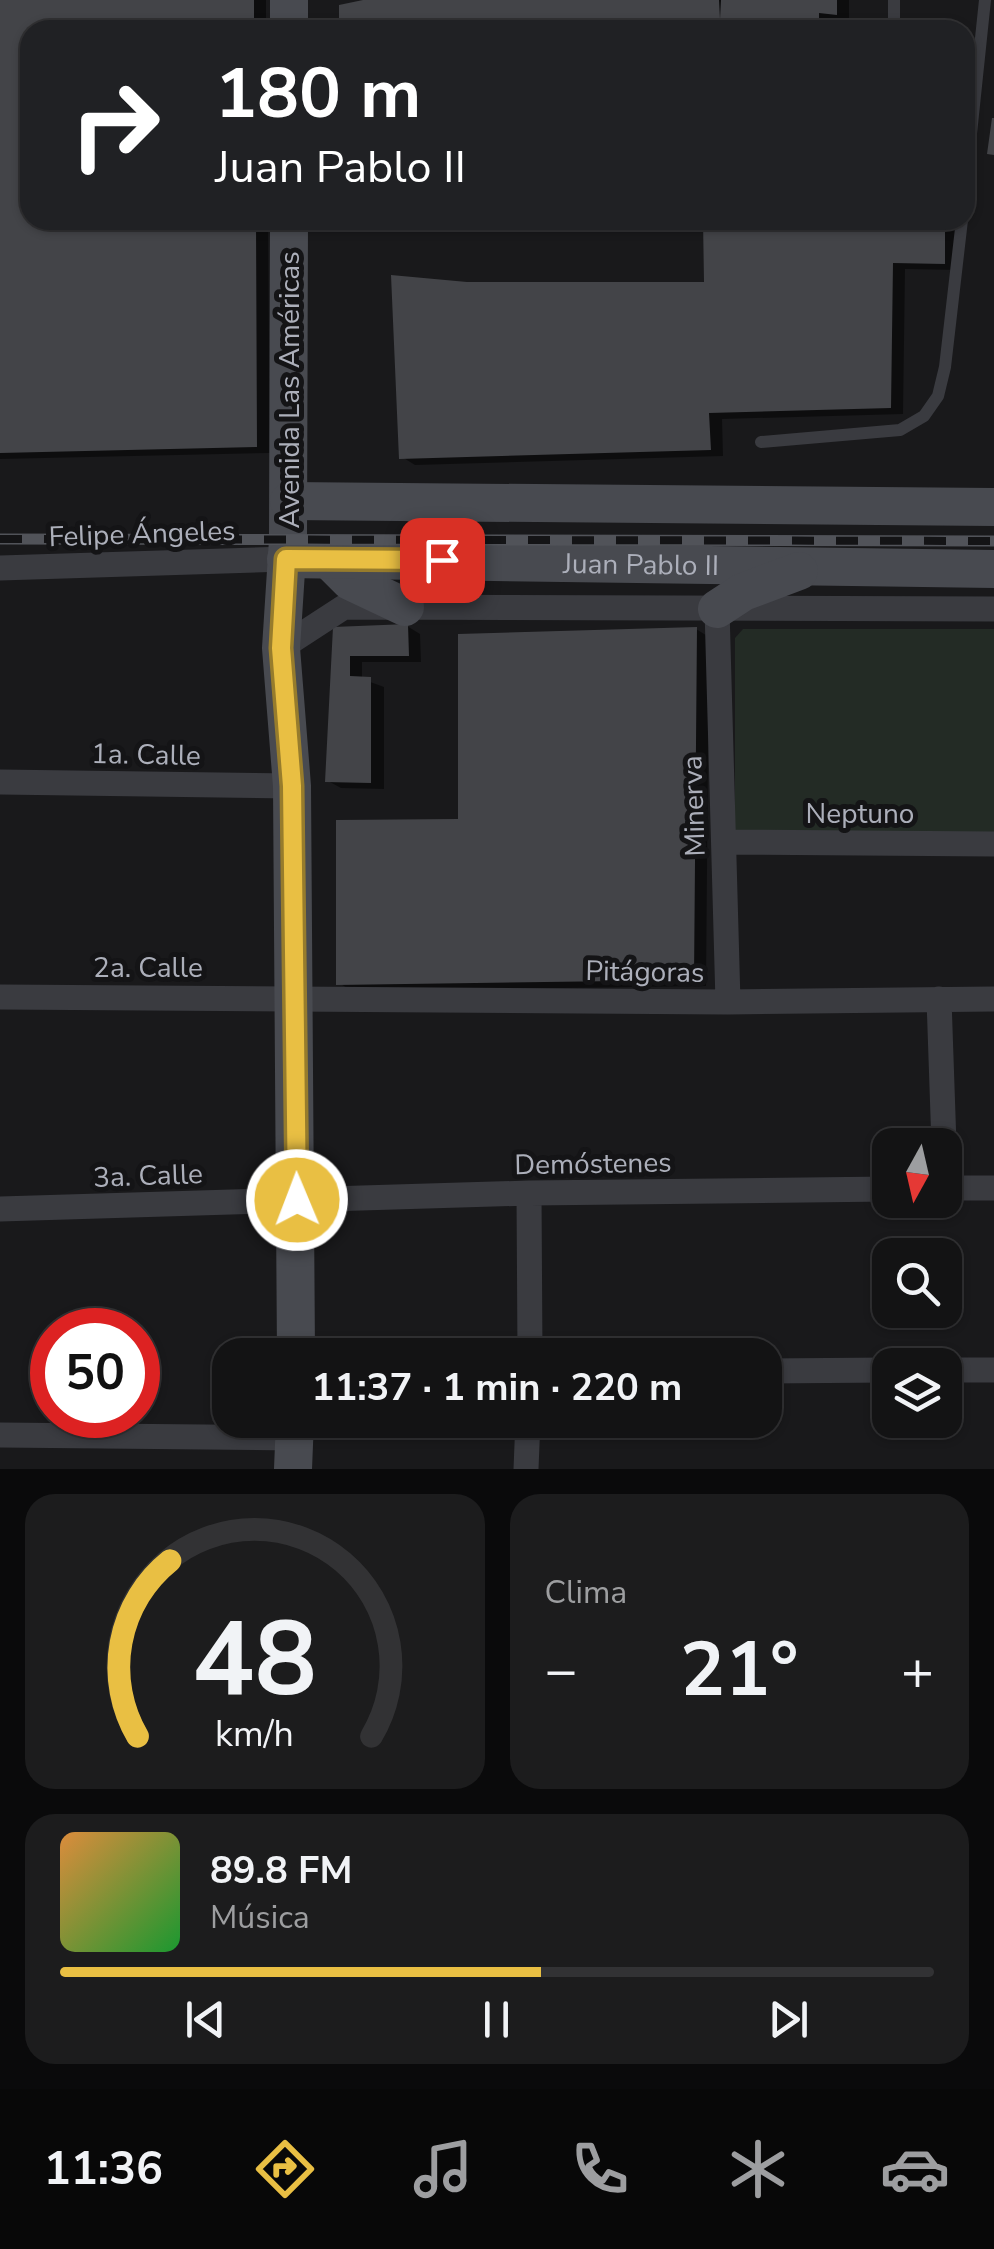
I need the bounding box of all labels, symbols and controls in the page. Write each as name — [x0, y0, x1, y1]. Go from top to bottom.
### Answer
text: 180 m — [215, 46, 421, 142]
icon: right — [50, 60, 180, 190]
text: Juan Pablo II — [215, 137, 466, 198]
street label: Avenida Las Américas — [271, 251, 309, 529]
street label: Felipe Ángeles — [48, 512, 236, 556]
pin — [400, 518, 485, 603]
icon: arrive — [415, 533, 470, 588]
street label: Juan Pablo II — [562, 545, 719, 585]
street label: 1a. Calle — [91, 735, 201, 775]
street label: Minerva — [673, 755, 715, 857]
street label: Neptuno — [806, 795, 914, 833]
street label: 2a. Calle — [93, 949, 203, 987]
street label: Pitágoras — [585, 952, 705, 992]
north arrow — [872, 1128, 962, 1218]
map controls — [872, 1128, 962, 1438]
street label: Demóstenes — [514, 1144, 672, 1184]
position arrow — [245, 1148, 349, 1252]
street label: 3a. Calle — [93, 1155, 204, 1197]
button: search — [872, 1238, 962, 1328]
speed limit sign: 50 — [30, 1308, 160, 1438]
button: layers — [872, 1348, 962, 1438]
text: 11:37 · 1 min · 220 m — [312, 1362, 682, 1413]
text: Clima — [545, 1571, 627, 1614]
text: 48 — [192, 1589, 317, 1731]
text: 21° — [680, 1619, 798, 1721]
text: − — [545, 1633, 578, 1708]
text: + — [901, 1633, 934, 1708]
text: km/h — [215, 1710, 294, 1759]
text: 89.8 FM — [210, 1845, 352, 1896]
text: Música — [210, 1896, 310, 1939]
icon: previous — [178, 1992, 233, 2047]
icon: pause — [469, 1992, 524, 2047]
icon: next — [761, 1992, 816, 2047]
icon: directions — [250, 2134, 320, 2204]
icon: music — [408, 2134, 478, 2204]
icon: phone — [565, 2134, 635, 2204]
icon: climate — [723, 2134, 793, 2204]
icon: car — [880, 2134, 950, 2204]
text: 11:36 — [44, 2139, 163, 2200]

